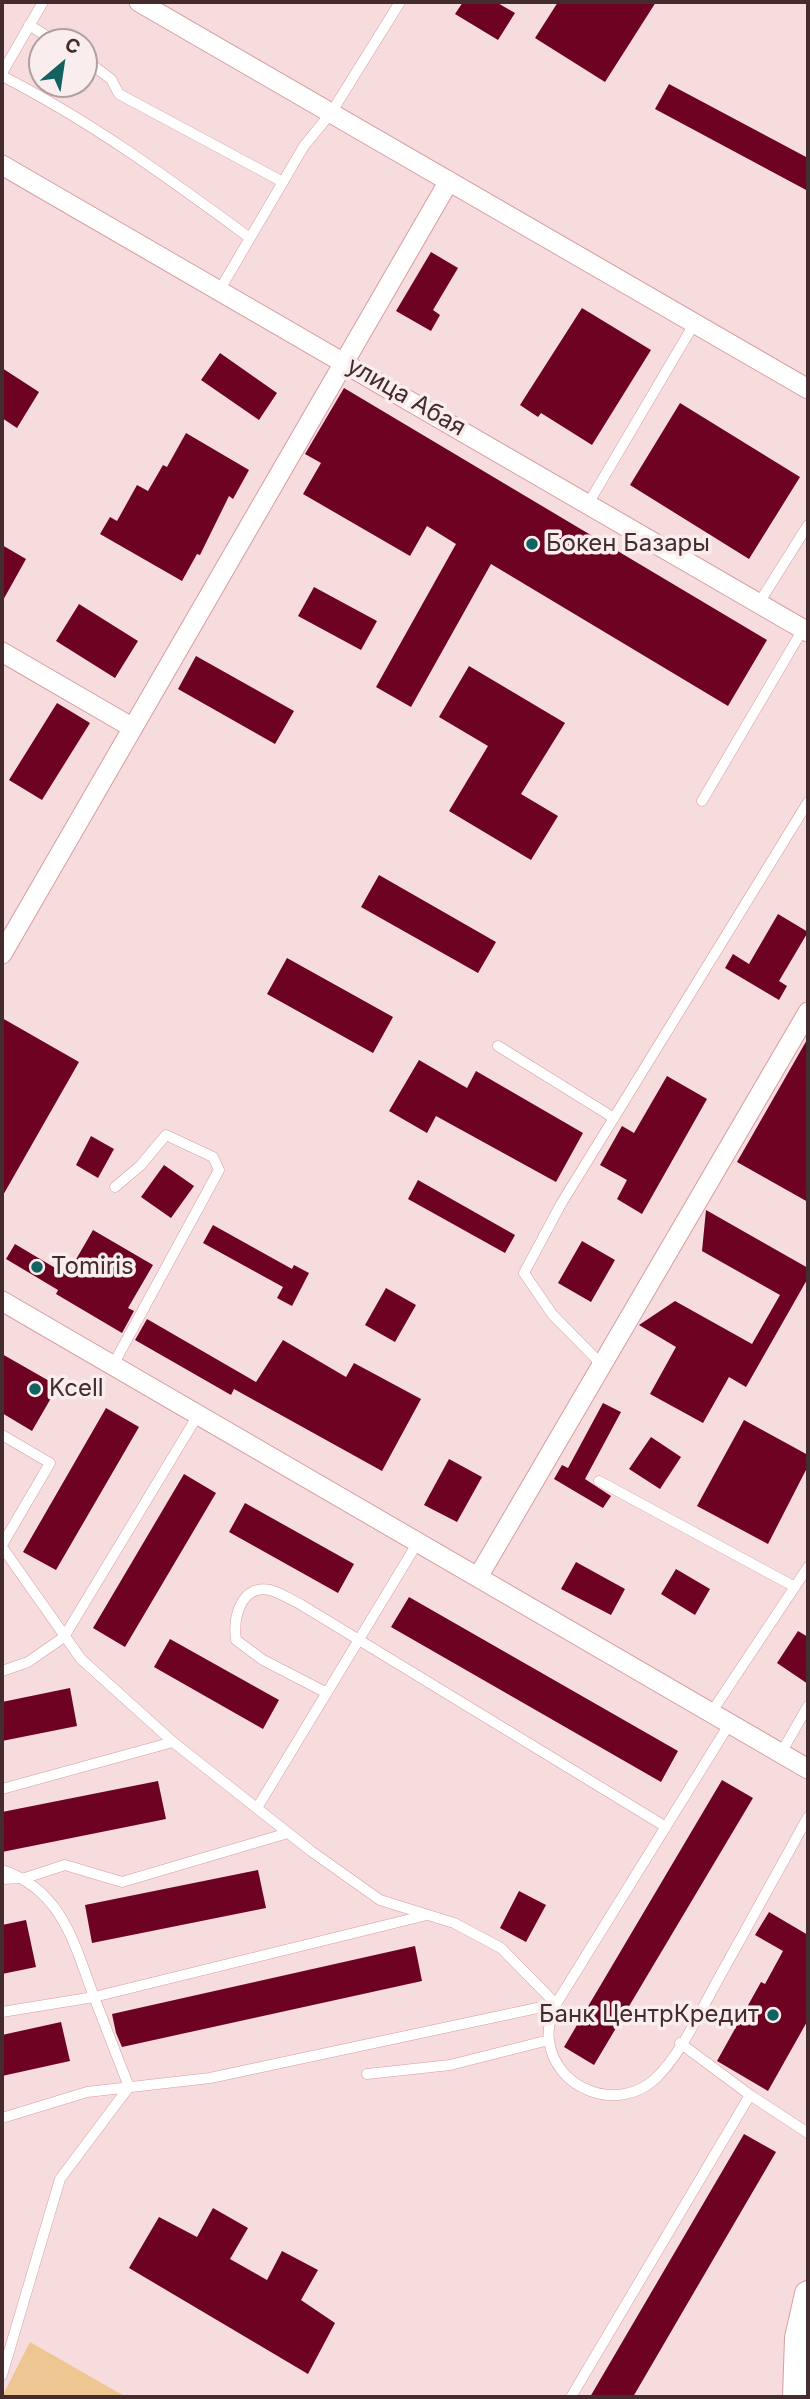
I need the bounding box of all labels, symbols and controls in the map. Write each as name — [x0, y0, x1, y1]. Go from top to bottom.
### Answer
north arrow — [28, 28, 98, 98]
text: С — [61, 32, 84, 59]
street label: улица Абая — [341, 351, 471, 443]
place label: Бокен Базары — [546, 530, 710, 558]
marker: Бокен Базары — [524, 536, 540, 552]
place label: Tomiris — [51, 1253, 134, 1281]
marker: Tomiris — [29, 1259, 45, 1275]
place label: Kcell — [49, 1375, 104, 1403]
marker: Kcell — [27, 1381, 43, 1397]
place label: Банк ЦентрКредит — [539, 2001, 759, 2029]
marker: Банк ЦентрКредит — [765, 2007, 781, 2023]

